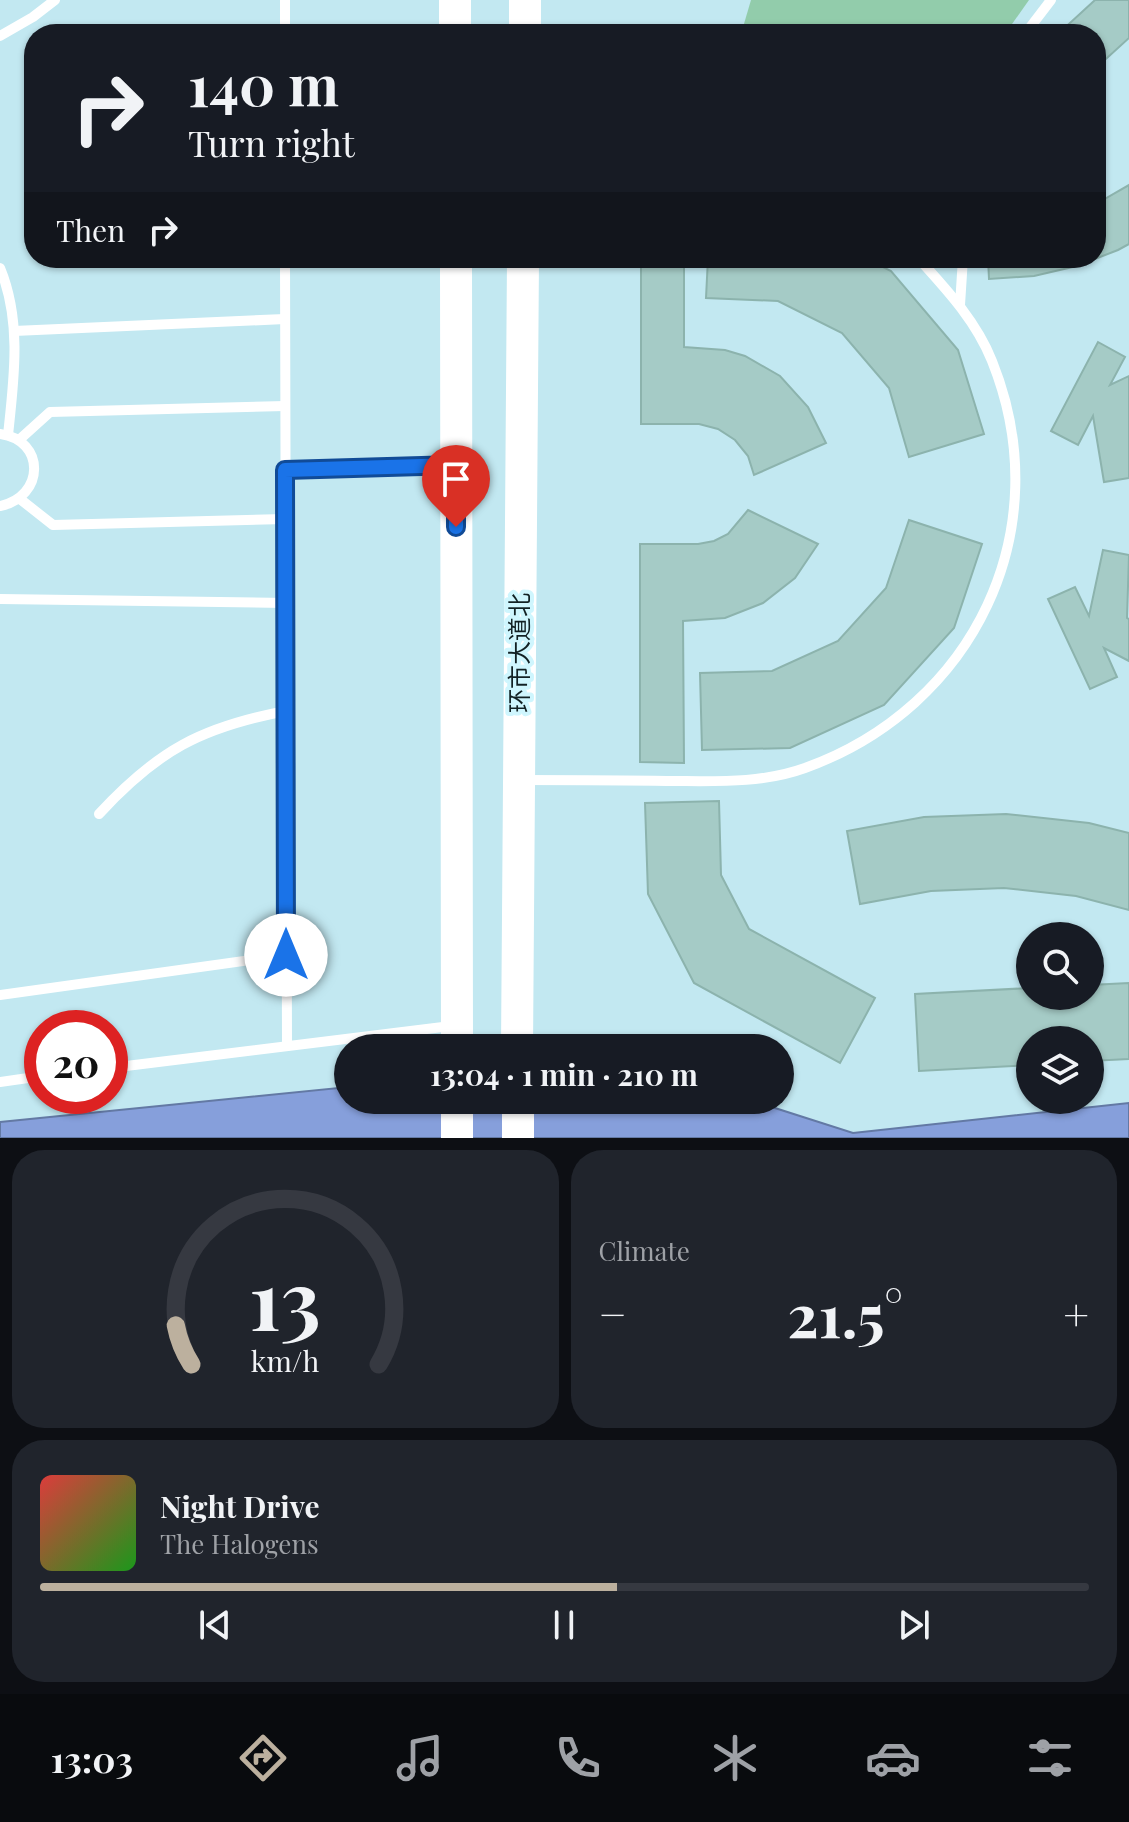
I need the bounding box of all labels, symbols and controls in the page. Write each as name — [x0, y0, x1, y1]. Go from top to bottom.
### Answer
text: 140 m — [188, 46, 339, 121]
icon: right — [56, 56, 160, 160]
text: Turn right — [188, 118, 355, 166]
icon: right — [141, 208, 185, 252]
text: Then — [56, 210, 125, 250]
pin — [422, 445, 490, 527]
icon: arrive — [434, 457, 478, 501]
street label: 环市大道北 — [502, 593, 534, 713]
position arrow — [244, 913, 328, 997]
map controls — [1016, 922, 1104, 1114]
button: search — [1016, 922, 1104, 1010]
speed limit sign: 20 — [24, 1010, 128, 1114]
button: layers — [1016, 1026, 1104, 1114]
text: 13:04 · 1 min · 210 m — [430, 1054, 698, 1094]
text: Climate — [599, 1233, 690, 1268]
text: 13 — [249, 1241, 321, 1352]
text: 21.5° — [787, 1273, 903, 1353]
text: − — [599, 1283, 627, 1342]
text: + — [1063, 1283, 1089, 1342]
text: km/h — [251, 1341, 320, 1379]
text: Night Drive — [160, 1486, 320, 1526]
text: The Halogens — [160, 1526, 319, 1561]
icon: previous — [193, 1603, 237, 1647]
icon: pause — [542, 1603, 586, 1647]
icon: next — [892, 1603, 936, 1647]
icon: directions — [235, 1730, 291, 1786]
icon: music — [392, 1730, 448, 1786]
icon: phone — [550, 1730, 606, 1786]
icon: climate — [707, 1730, 763, 1786]
icon: car — [865, 1730, 921, 1786]
icon: filters — [1022, 1730, 1078, 1786]
text: 13:03 — [51, 1734, 133, 1782]

